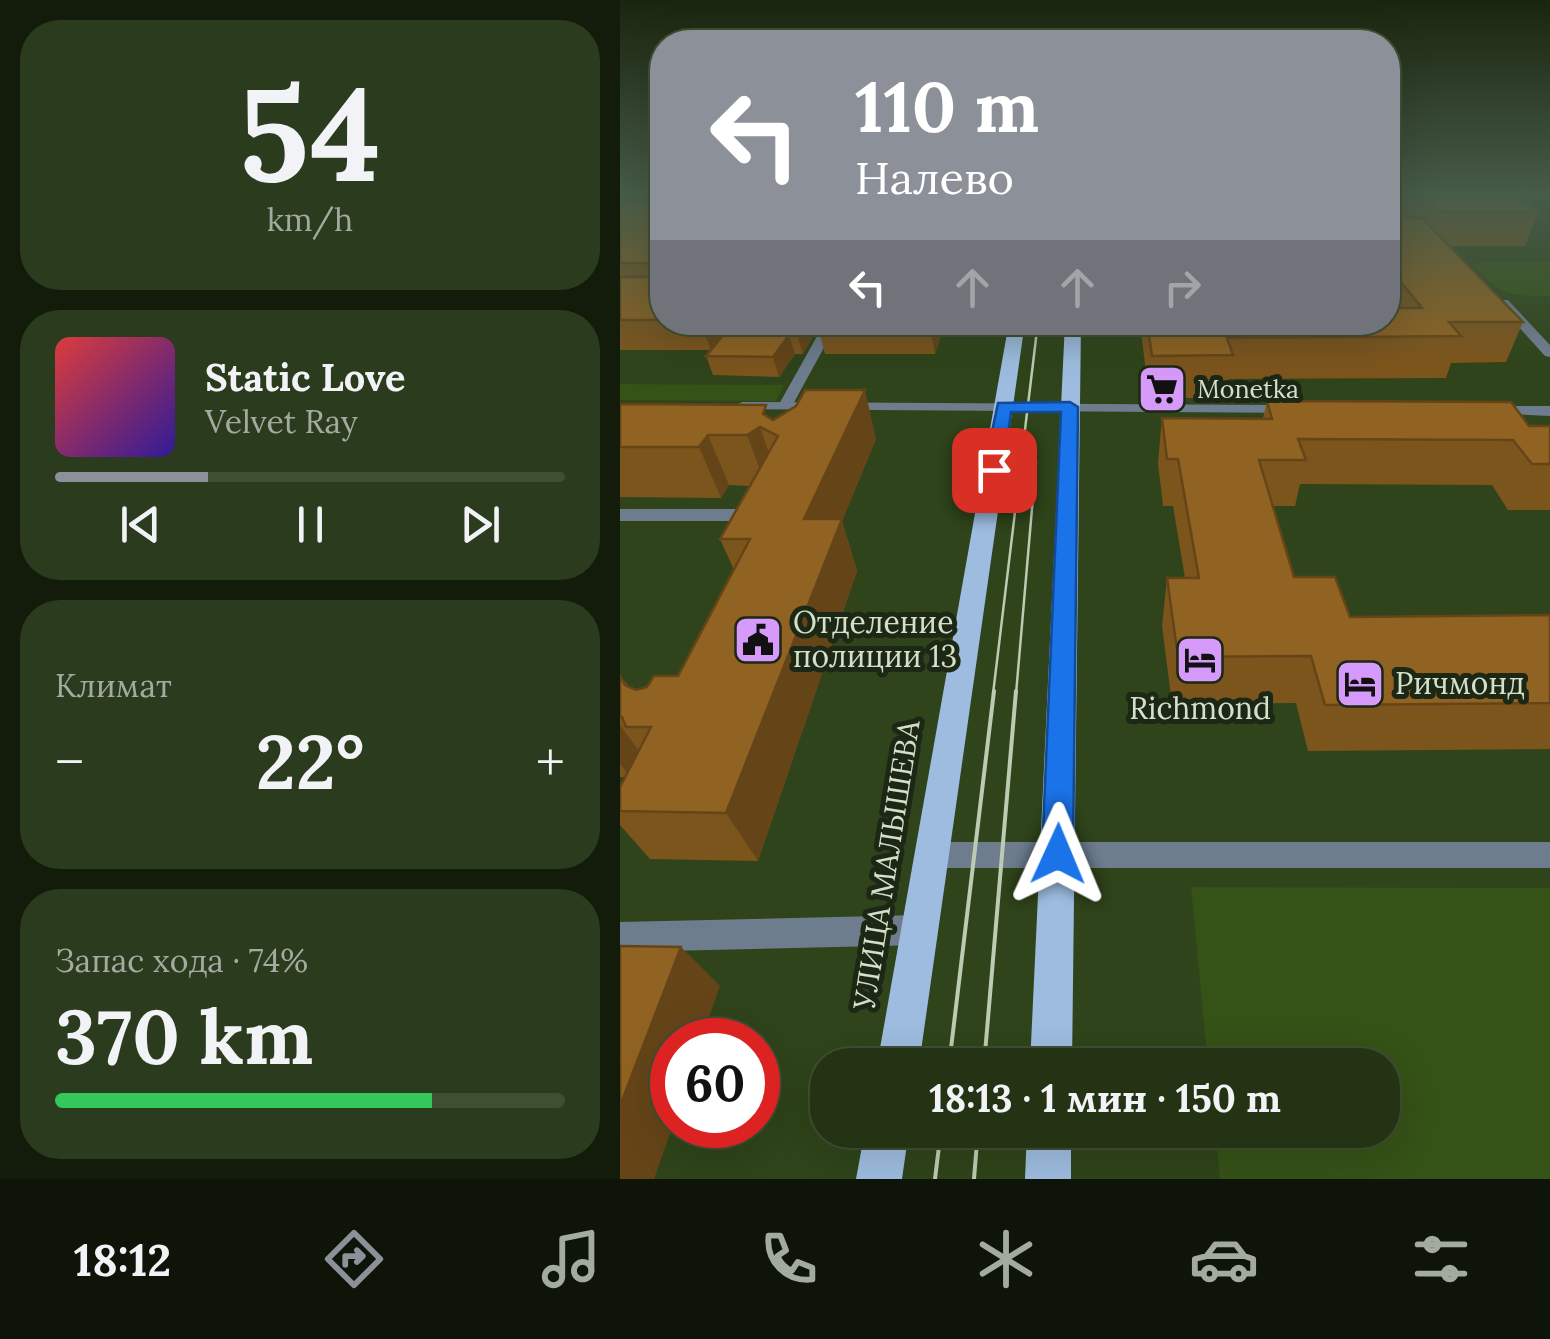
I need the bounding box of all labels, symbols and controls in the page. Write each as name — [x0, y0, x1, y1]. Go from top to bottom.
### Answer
text: 54 — [239, 50, 381, 217]
text: 110 m — [855, 62, 1039, 151]
icon: left — [690, 70, 820, 200]
text: Налево — [855, 149, 1014, 206]
text: km/h — [267, 199, 353, 240]
icon: left — [840, 260, 895, 315]
icon: ahead — [945, 260, 1000, 315]
icon: ahead — [1050, 260, 1105, 315]
icon: right — [1155, 260, 1210, 315]
text: Static Love — [205, 353, 405, 401]
supermarket icon: Monetka — [1136, 363, 1188, 415]
place label: Monetka — [1197, 373, 1299, 405]
text: Velvet Ray — [205, 401, 358, 442]
pin — [952, 428, 1037, 513]
icon: arrive — [967, 443, 1022, 498]
icon: previous — [113, 497, 168, 552]
icon: pause — [283, 497, 338, 552]
icon: next — [453, 497, 508, 552]
place label: Отделение полиции 13 — [793, 603, 957, 675]
public building icon: Отделение полиции 13 — [732, 614, 784, 666]
hotel icon: Richmond — [1174, 634, 1226, 686]
hotel icon: Ричмонд — [1334, 658, 1386, 710]
place label: Ричмонд — [1395, 664, 1525, 702]
text: Климат — [55, 665, 172, 706]
place label: Richmond — [1129, 689, 1271, 727]
text: 22° — [256, 714, 364, 810]
street label: УЛИЦА МАЛЫШЕВА — [844, 716, 928, 1013]
text: − — [55, 727, 84, 797]
text: + — [536, 727, 565, 797]
position arrow — [1006, 802, 1110, 906]
text: Запас хода · 74% — [55, 940, 308, 981]
text: 370 km — [55, 989, 313, 1085]
speed limit sign: 60 — [650, 1018, 780, 1148]
text: 18:13 · 1 мин · 150 m — [929, 1074, 1281, 1122]
icon: directions — [319, 1224, 389, 1294]
icon: music — [536, 1224, 606, 1294]
icon: phone — [754, 1224, 824, 1294]
icon: climate — [971, 1224, 1041, 1294]
icon: car — [1189, 1224, 1259, 1294]
icon: filters — [1406, 1224, 1476, 1294]
text: 18:12 — [74, 1231, 171, 1288]

